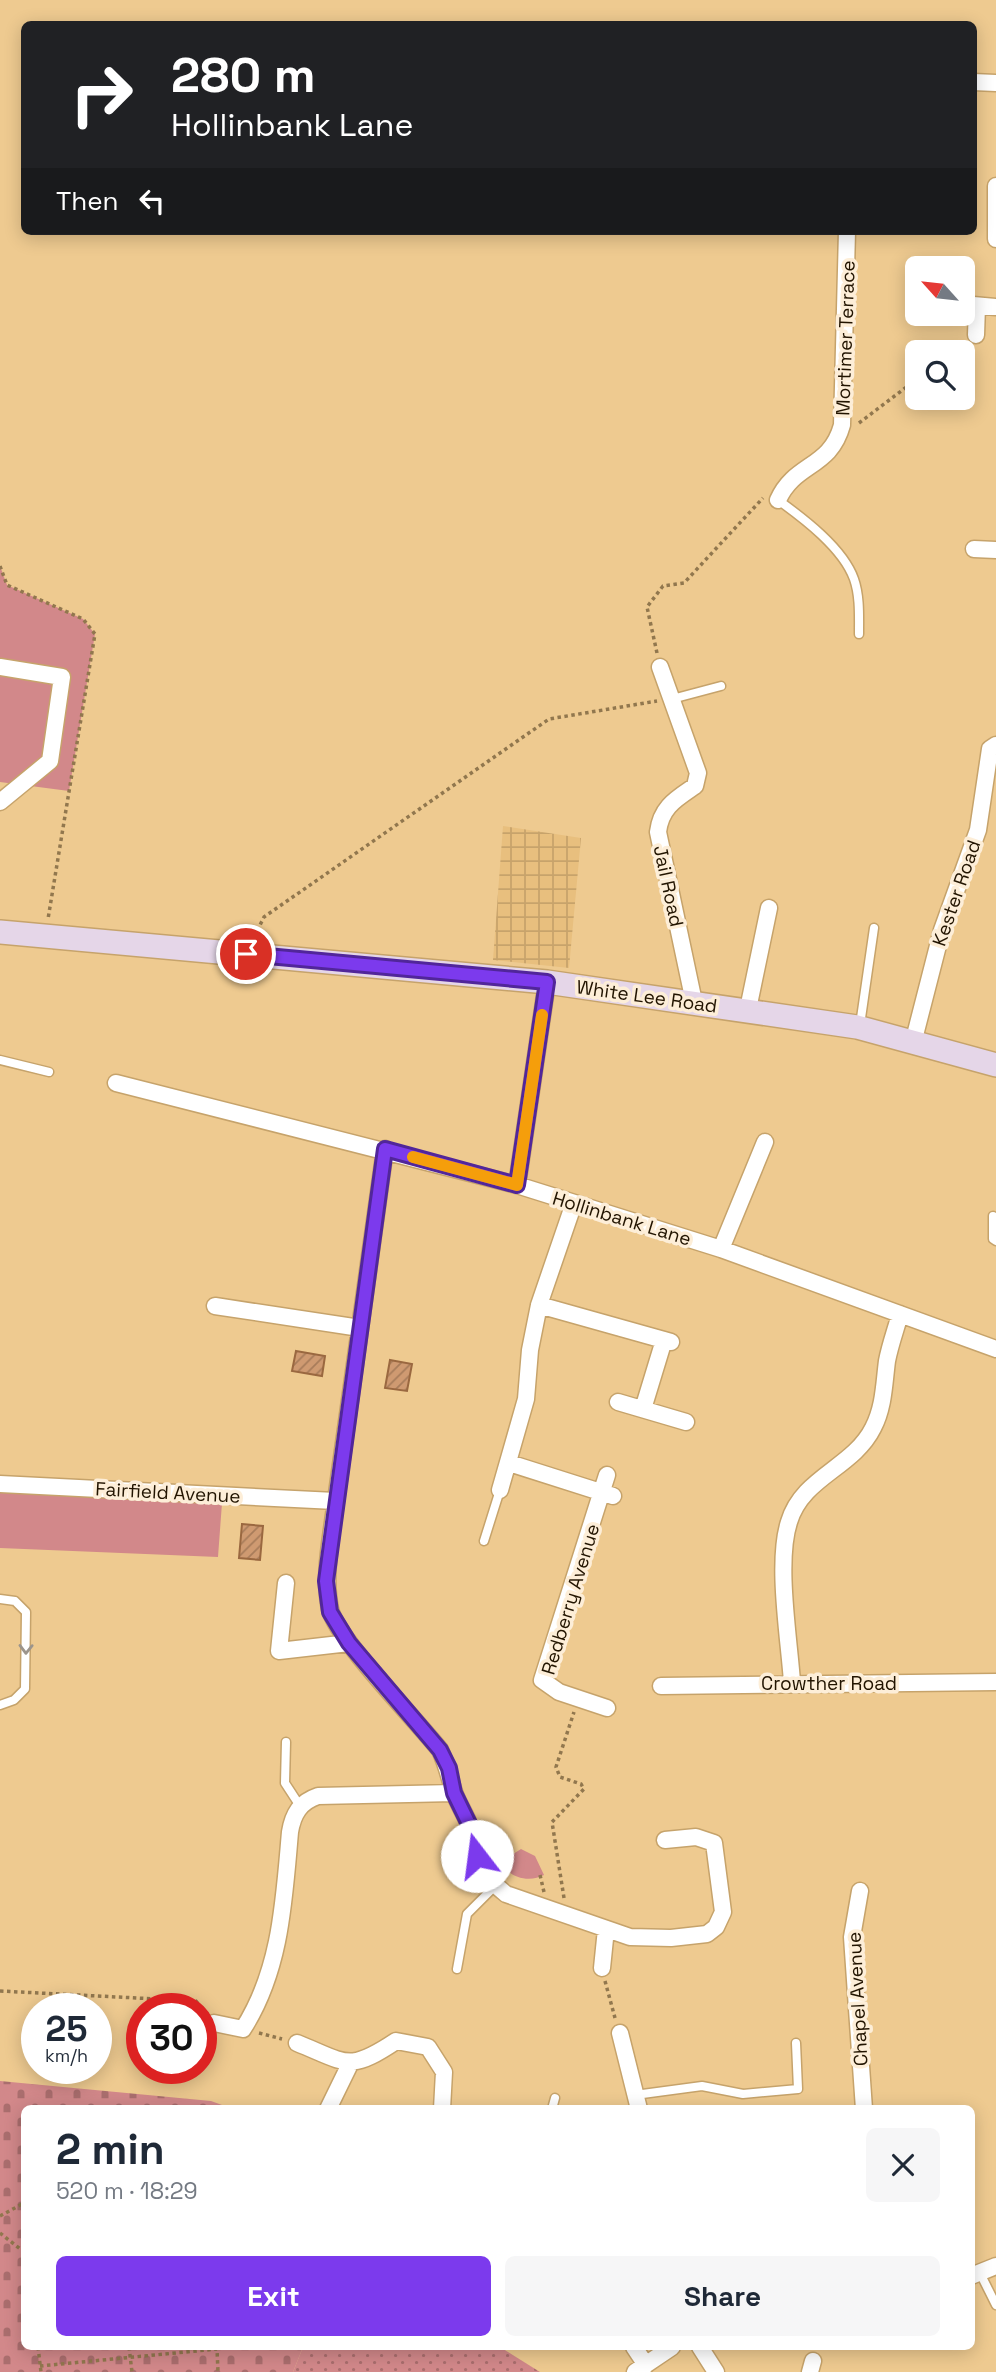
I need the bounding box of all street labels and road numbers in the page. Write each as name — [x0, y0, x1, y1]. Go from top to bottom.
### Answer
street label: Mortimer Terrace — [830, 260, 861, 416]
street label: Kester Road — [927, 837, 986, 950]
street label: Jail Road — [648, 843, 689, 929]
street label: White Lee Road — [575, 974, 719, 1019]
street label: Hollinbank Lane — [549, 1185, 694, 1251]
street label: Fairfield Avenue — [95, 1476, 241, 1509]
street label: Redberry Avenue — [536, 1521, 605, 1678]
street label: Crowther Road — [761, 1671, 897, 1696]
street label: Chapel Avenue — [841, 1931, 874, 2067]

